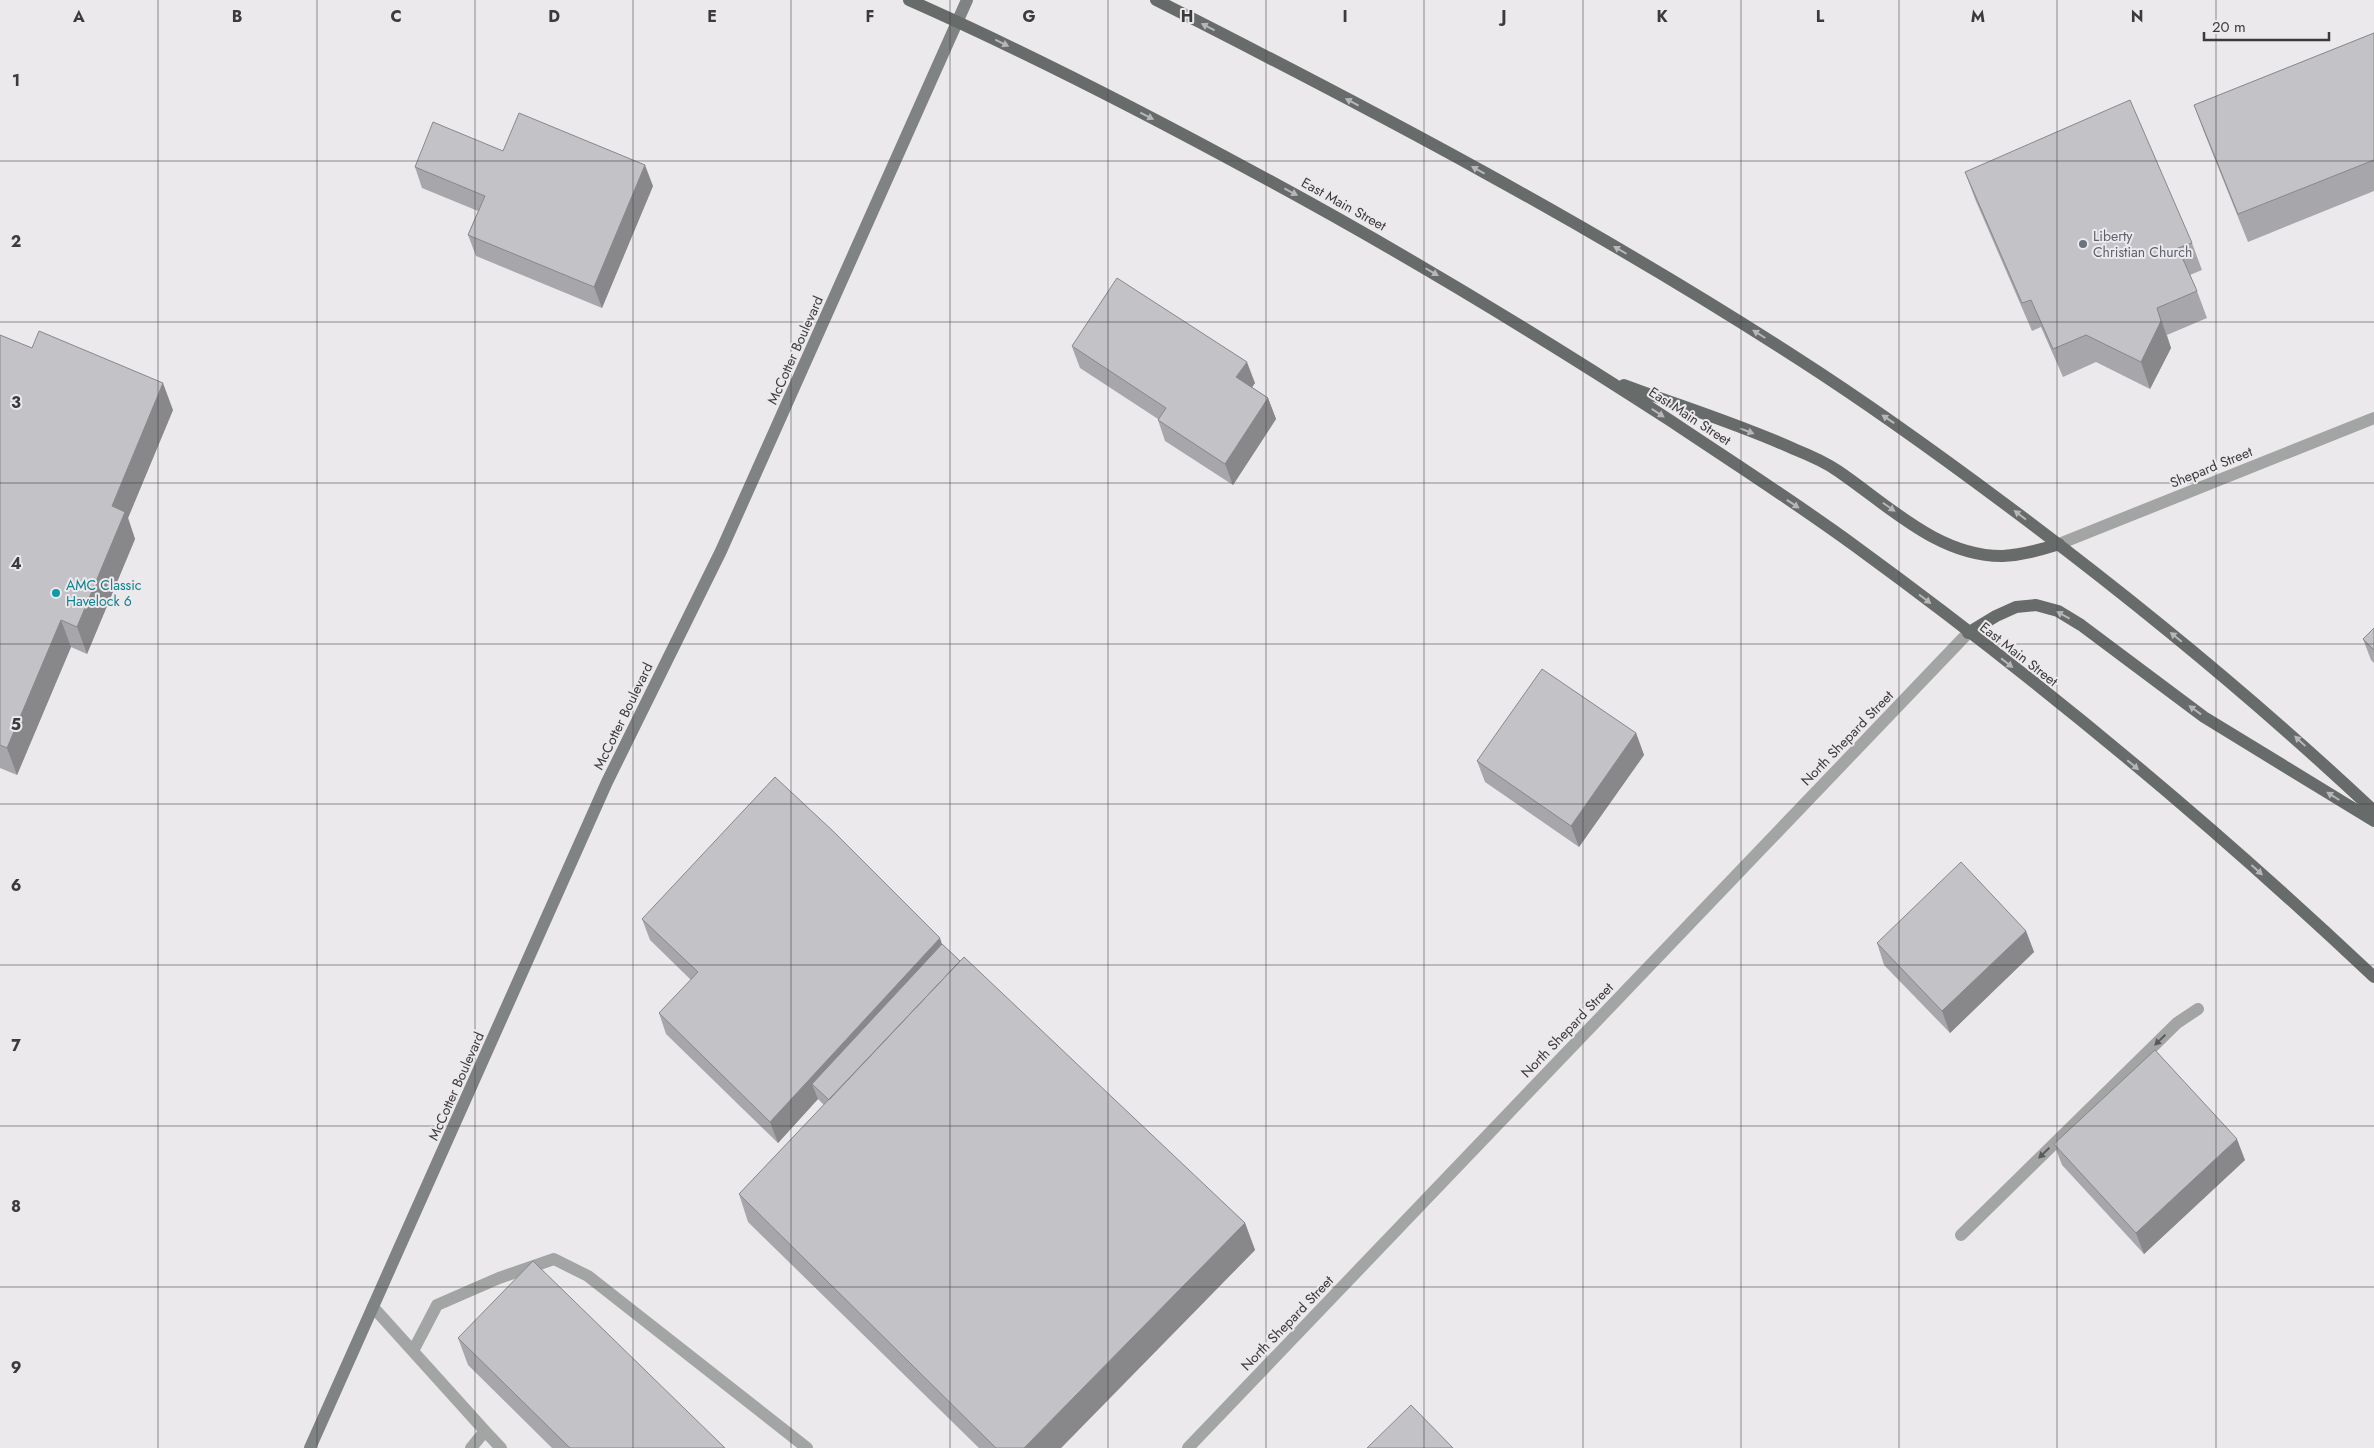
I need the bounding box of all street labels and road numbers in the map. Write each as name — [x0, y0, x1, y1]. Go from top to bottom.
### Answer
street label: East Main Street — [1298, 172, 1391, 236]
street label: McCotter Boulevard — [762, 293, 828, 407]
street label: East Main Street — [1645, 382, 1736, 450]
street label: Shepard Street — [2167, 441, 2256, 493]
street label: East Main Street — [1976, 617, 2063, 691]
street label: McCotter Boulevard — [588, 659, 658, 773]
street label: North Shepard Street — [1796, 685, 1898, 790]
street label: North Shepard Street — [1516, 977, 1618, 1082]
street label: McCotter Boulevard — [423, 1029, 489, 1143]
street label: North Shepard Street — [1236, 1270, 1338, 1375]

